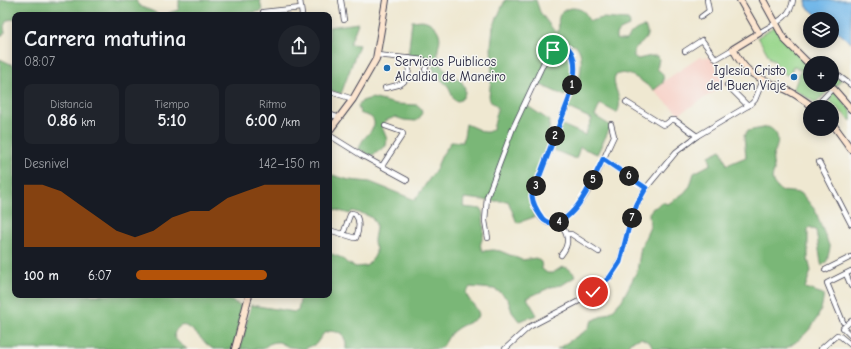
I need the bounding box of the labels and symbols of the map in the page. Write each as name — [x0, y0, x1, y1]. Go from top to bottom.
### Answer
pin — [536, 33, 570, 67]
place label: Servicios Puiblicos Alcaldia de Maneiro — [395, 54, 506, 84]
marker: Servicios Puiblicos Alcaldia de Maneiro — [382, 63, 392, 73]
place label: Iglesia Cristo del Buen Viaje — [706, 63, 786, 93]
marker: Iglesia Cristo del Buen Viaje — [789, 72, 799, 82]
pin: 1 — [562, 75, 582, 95]
pin: 2 — [545, 126, 565, 146]
pin: 6 — [619, 166, 639, 186]
pin: 5 — [583, 170, 603, 190]
pin: 3 — [526, 176, 546, 196]
pin: 7 — [622, 208, 642, 228]
pin: 4 — [549, 212, 569, 232]
pin — [576, 275, 610, 309]

